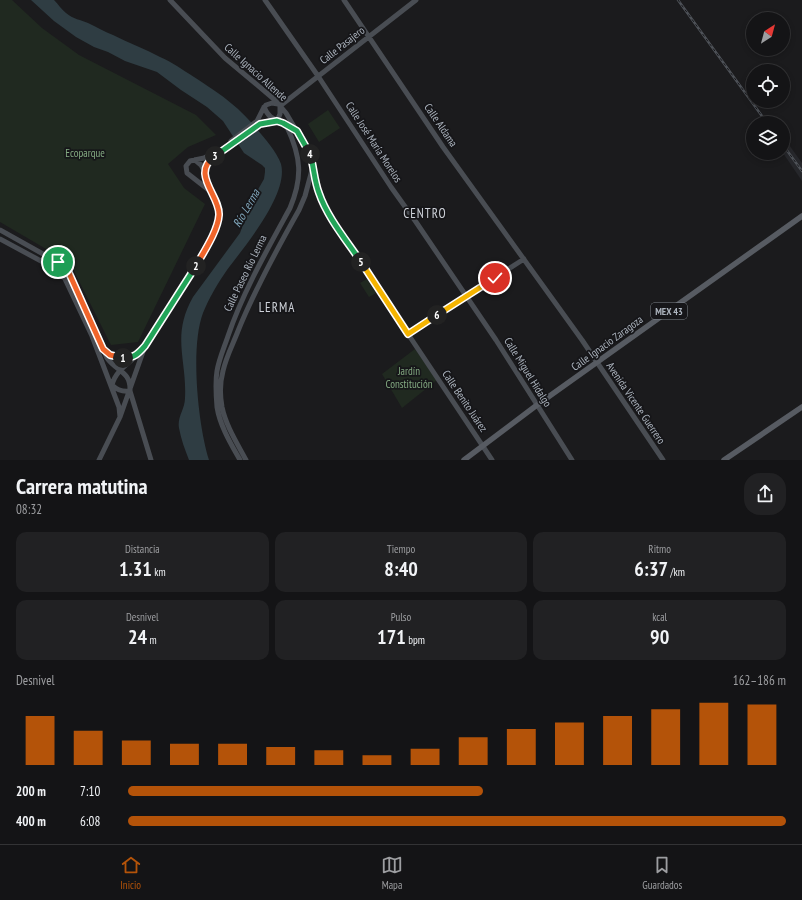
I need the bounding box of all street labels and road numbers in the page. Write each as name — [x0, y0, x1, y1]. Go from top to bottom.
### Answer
street label: Calle Pasajero — [317, 23, 367, 67]
street label: Calle Ignacio Allende — [222, 40, 291, 104]
street label: Calle José María Morelos — [343, 99, 405, 185]
street label: Calle Aldama — [421, 101, 461, 149]
street label: Calle Paseo Río Lerma — [220, 232, 270, 314]
road number: MEX 43 — [651, 303, 687, 319]
street label: Calle Ignacio Zaragoza — [568, 312, 646, 374]
street label: Calle Miguel Hidalgo — [501, 335, 555, 409]
street label: Avenida Vicente Guerrero — [603, 359, 669, 447]
street label: Calle Benito Juárez — [439, 367, 491, 435]

